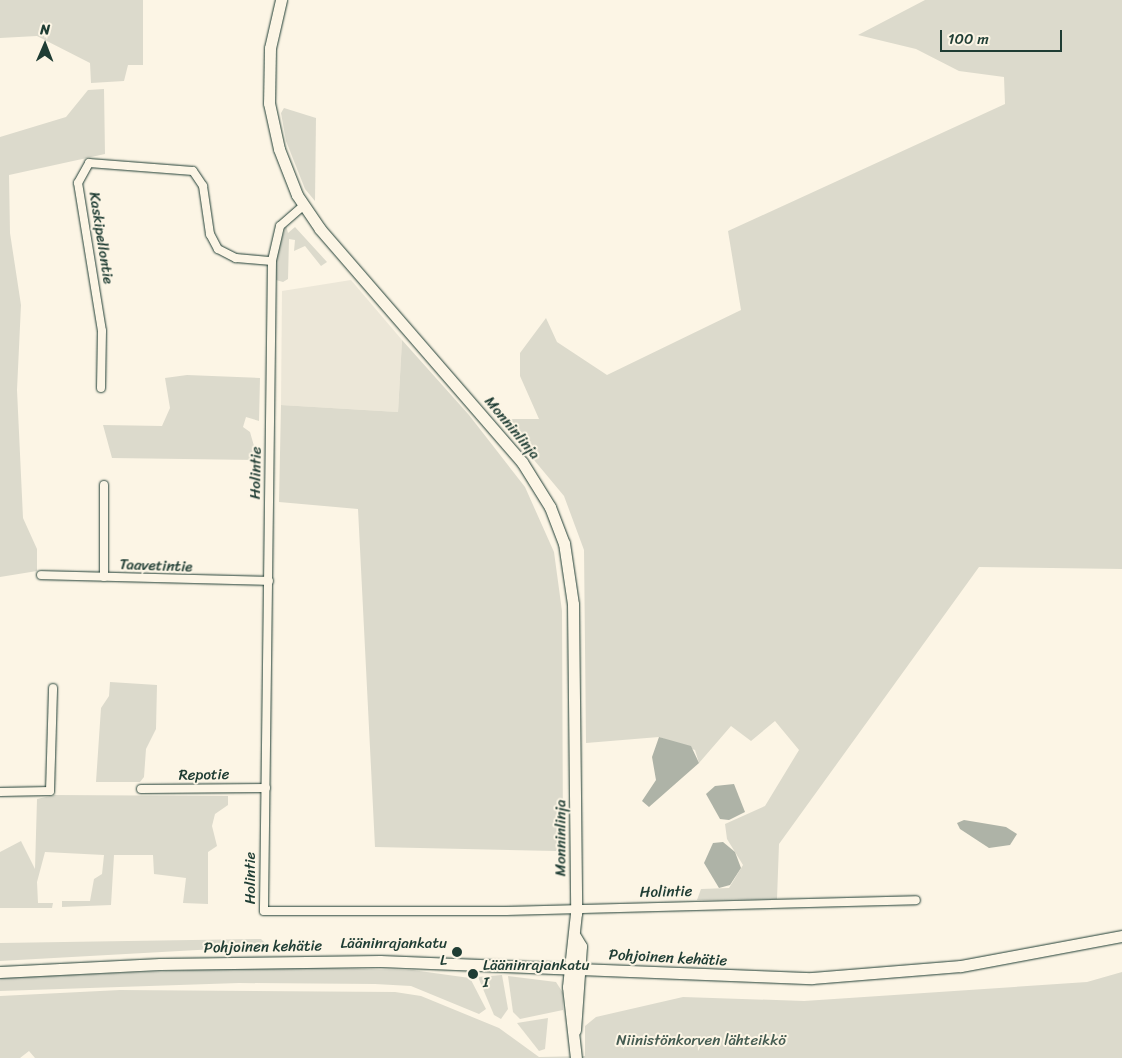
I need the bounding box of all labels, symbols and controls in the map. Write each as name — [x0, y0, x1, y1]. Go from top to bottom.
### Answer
text: N — [40, 17, 50, 42]
north arrow — [20, 20, 70, 70]
scale bar — [942, 20, 1064, 52]
text: 100 m — [948, 26, 989, 52]
street label: Kaskipellontie — [85, 191, 117, 285]
street label: Monninlinja — [480, 393, 544, 463]
street label: Holintie — [247, 447, 265, 499]
street label: Taavetintie — [119, 556, 193, 576]
street label: Repotie — [178, 766, 230, 784]
street label: Monninlinja — [552, 800, 570, 876]
street label: Holintie — [242, 852, 260, 904]
street label: Holintie — [640, 883, 692, 901]
place label: Lääninrajankatu L — [340, 934, 447, 969]
street label: Pohjoinen kehätie — [204, 937, 322, 957]
marker: Lääninrajankatu L — [451, 946, 463, 958]
street label: Pohjoinen kehätie — [609, 946, 727, 970]
place label: Lääninrajankatu I — [483, 956, 590, 991]
marker: Lääninrajankatu I — [467, 968, 479, 980]
park label: Niinistönkorven lähteikkö — [616, 1032, 786, 1050]

